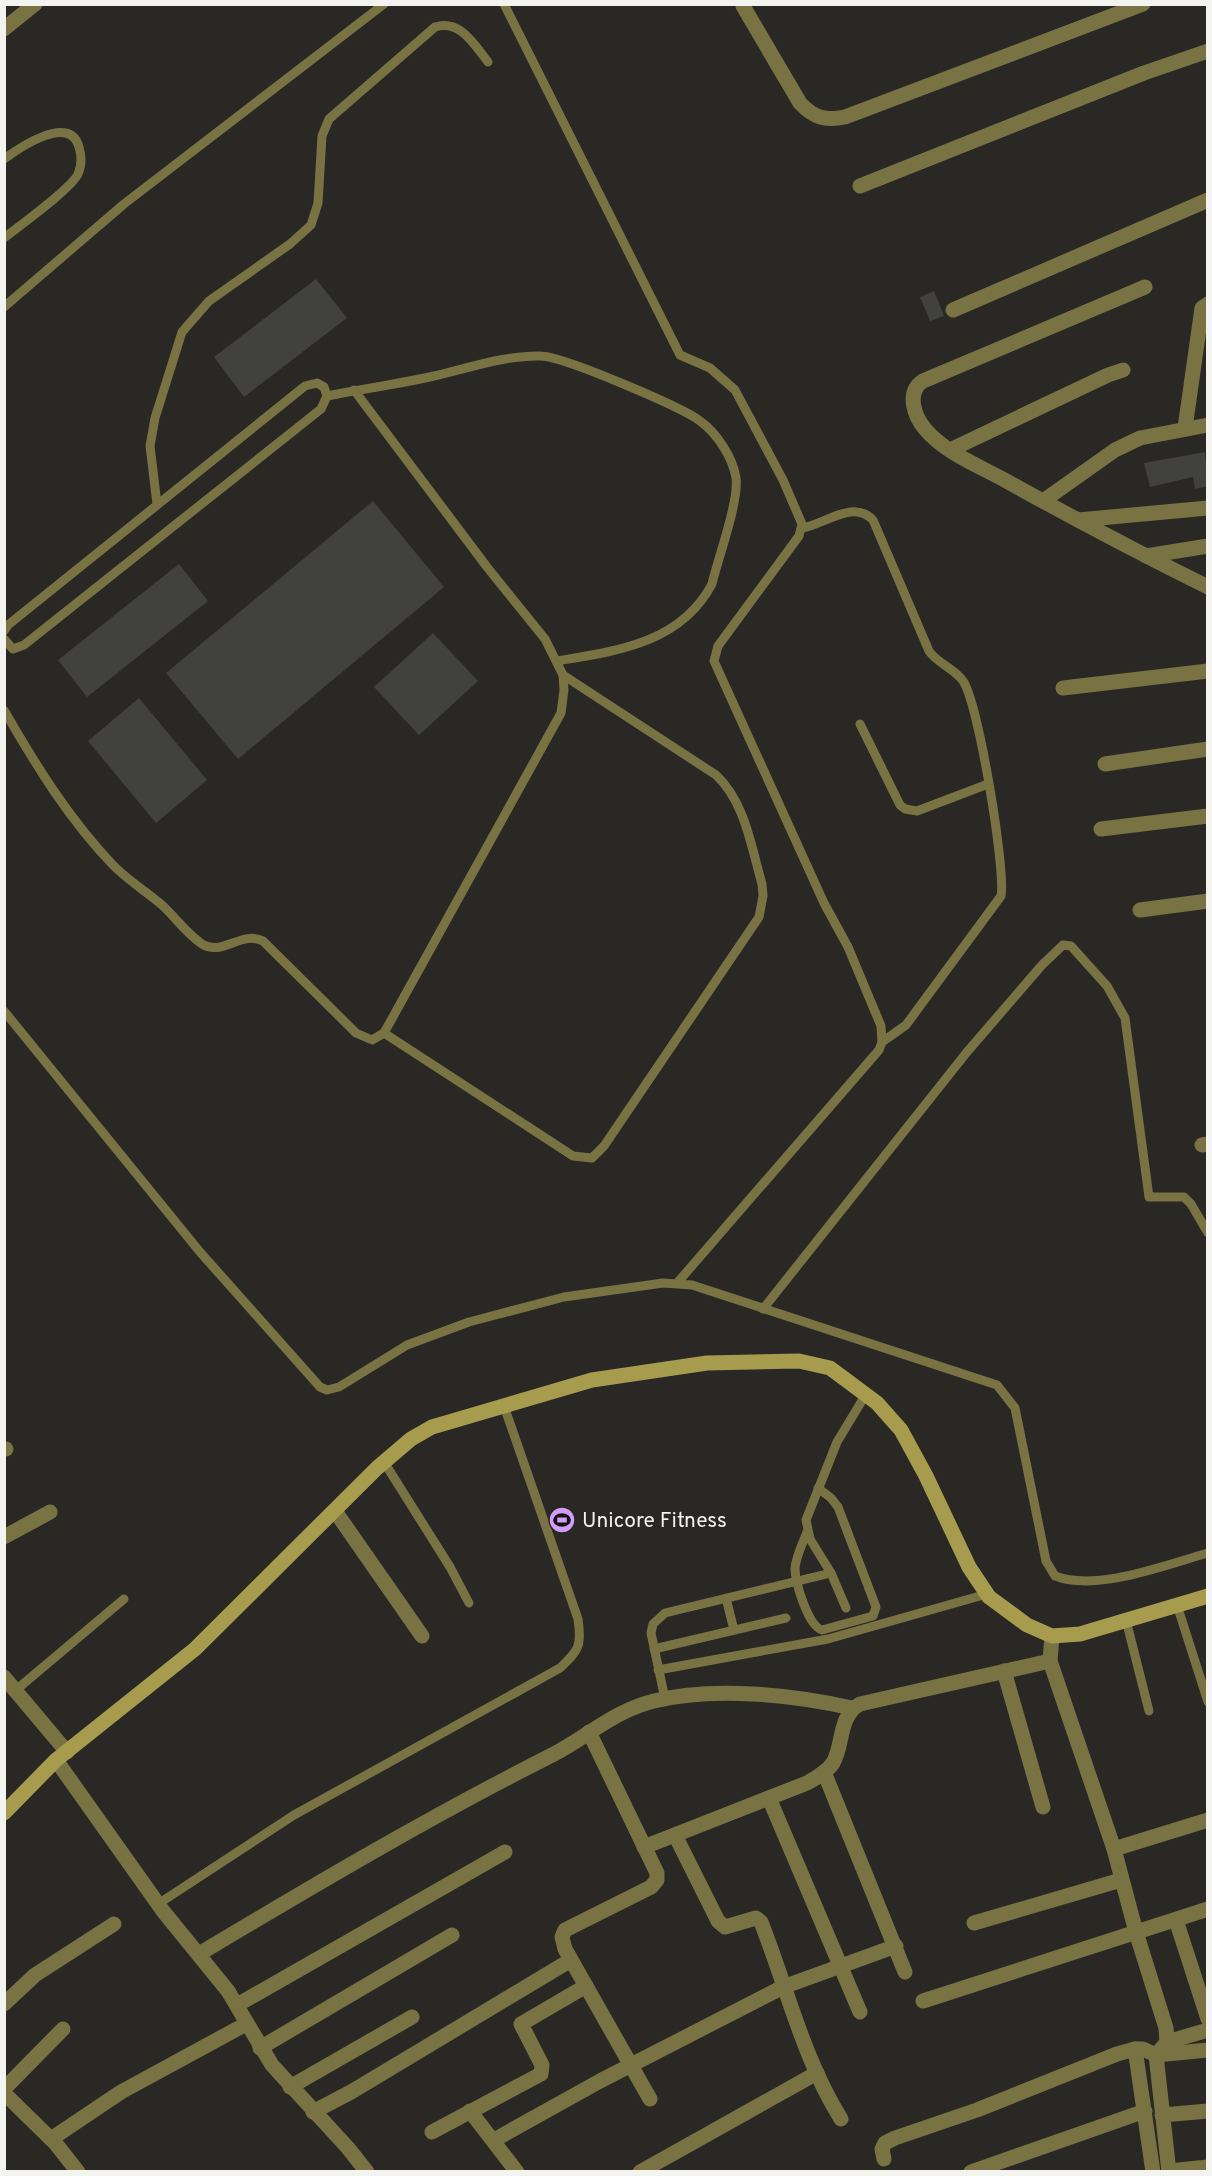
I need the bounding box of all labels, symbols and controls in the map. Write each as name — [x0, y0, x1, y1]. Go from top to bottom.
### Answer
sports icon: Unicore Fitness — [547, 1505, 577, 1535]
place label: Unicore Fitness — [582, 1508, 727, 1535]

